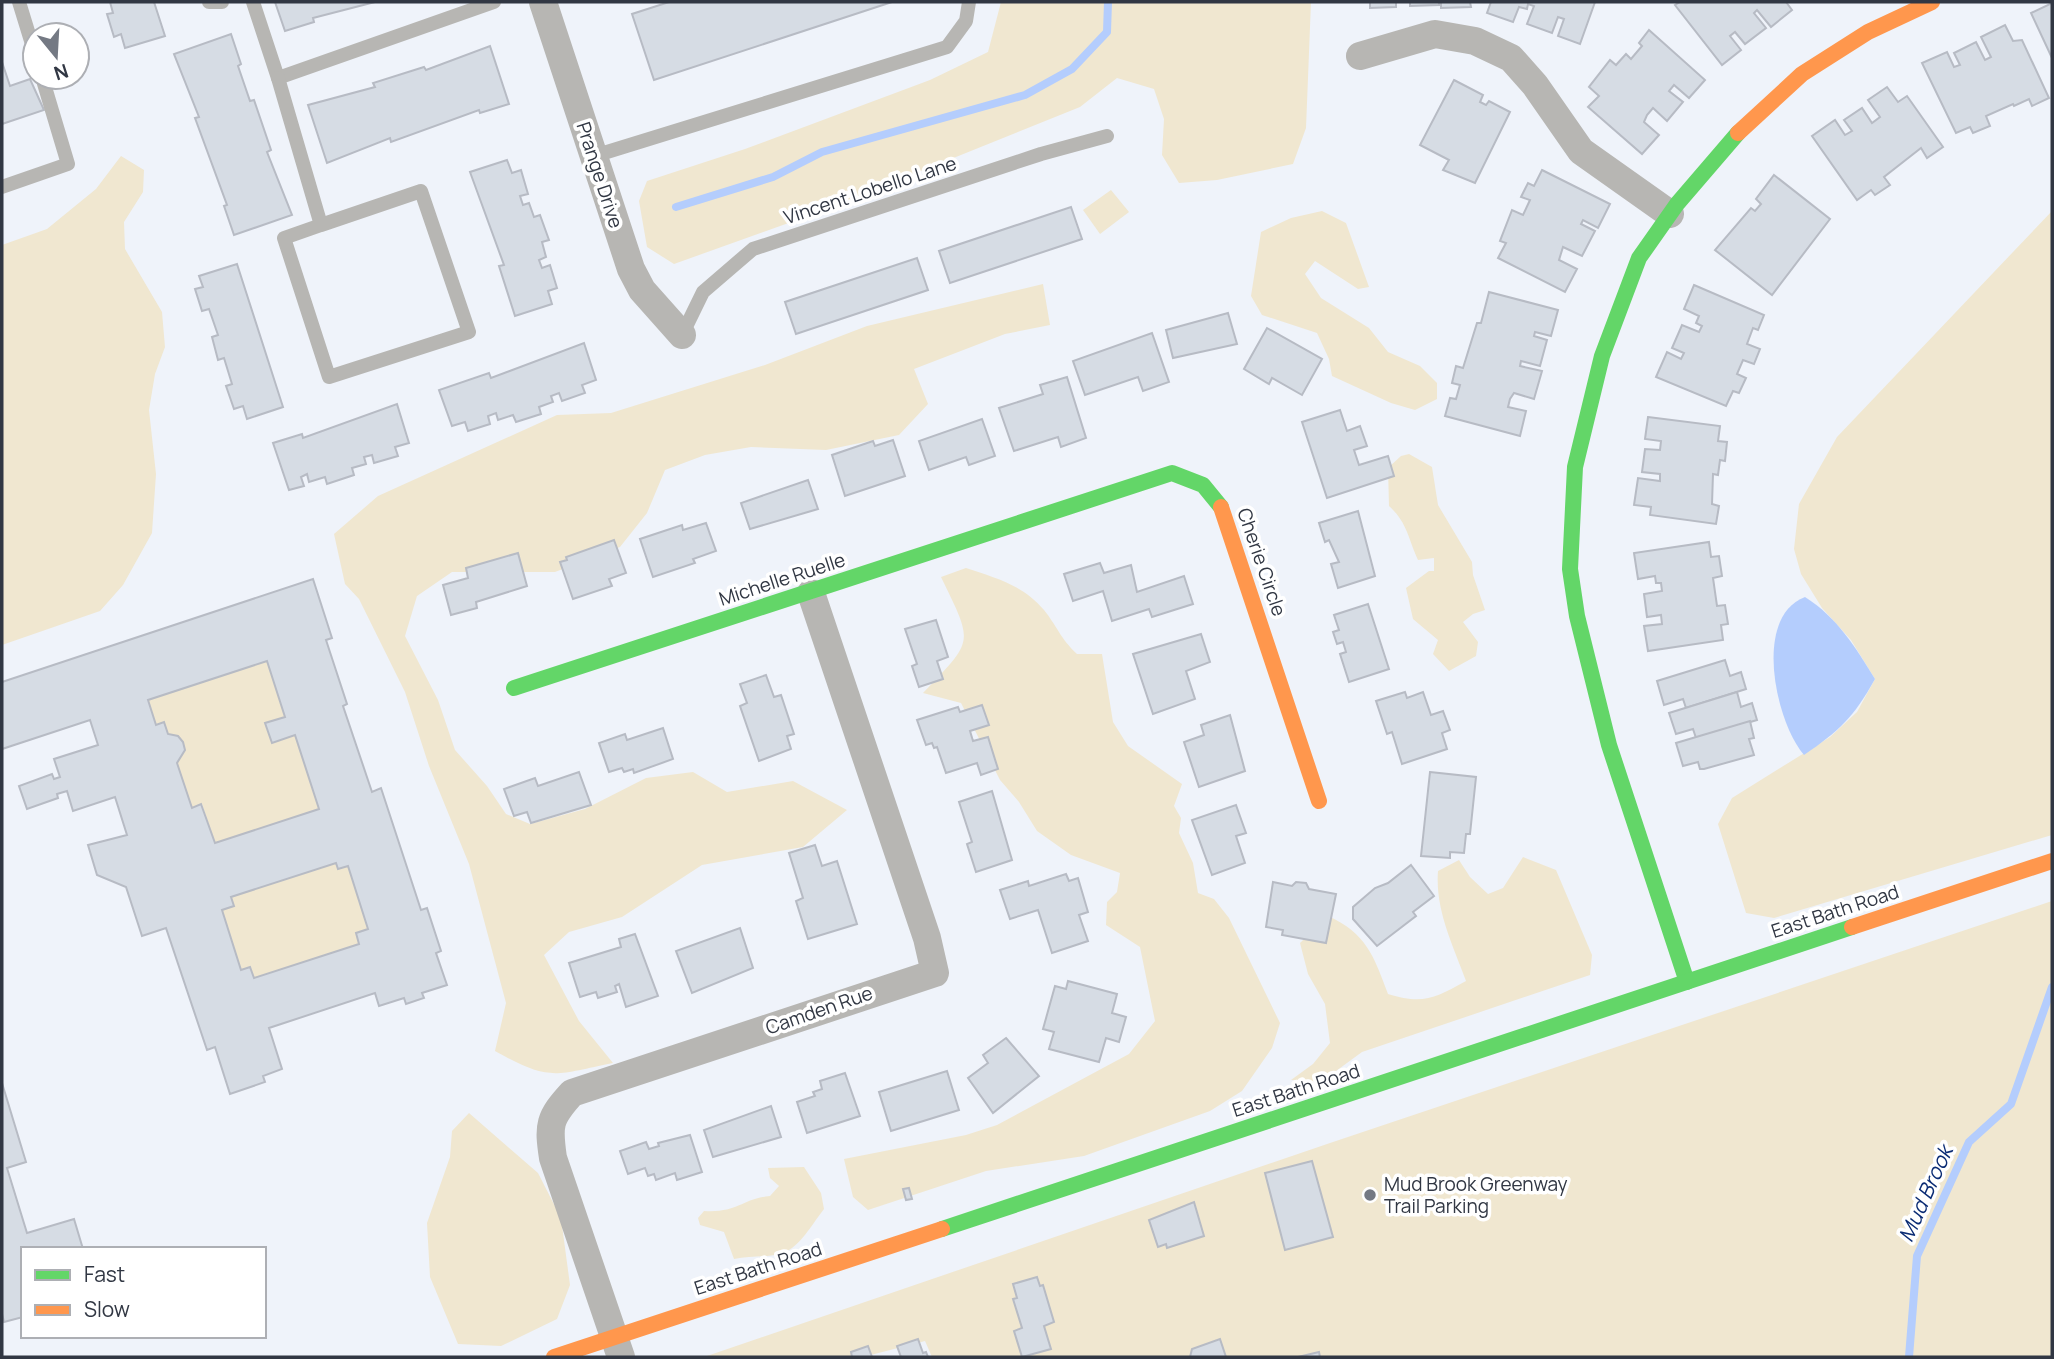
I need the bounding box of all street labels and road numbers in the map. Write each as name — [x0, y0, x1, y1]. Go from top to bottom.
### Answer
street label: Prange Drive — [571, 118, 629, 232]
street label: Vincent Lobello Lane — [780, 150, 960, 230]
street label: Cherie Circle — [1231, 505, 1293, 619]
street label: Michelle Ruelle — [715, 546, 849, 612]
street label: East Bath Road — [1768, 878, 1902, 944]
street label: Camden Rue — [762, 980, 876, 1040]
street label: East Bath Road — [1229, 1057, 1363, 1123]
street label: East Bath Road — [691, 1235, 825, 1301]

